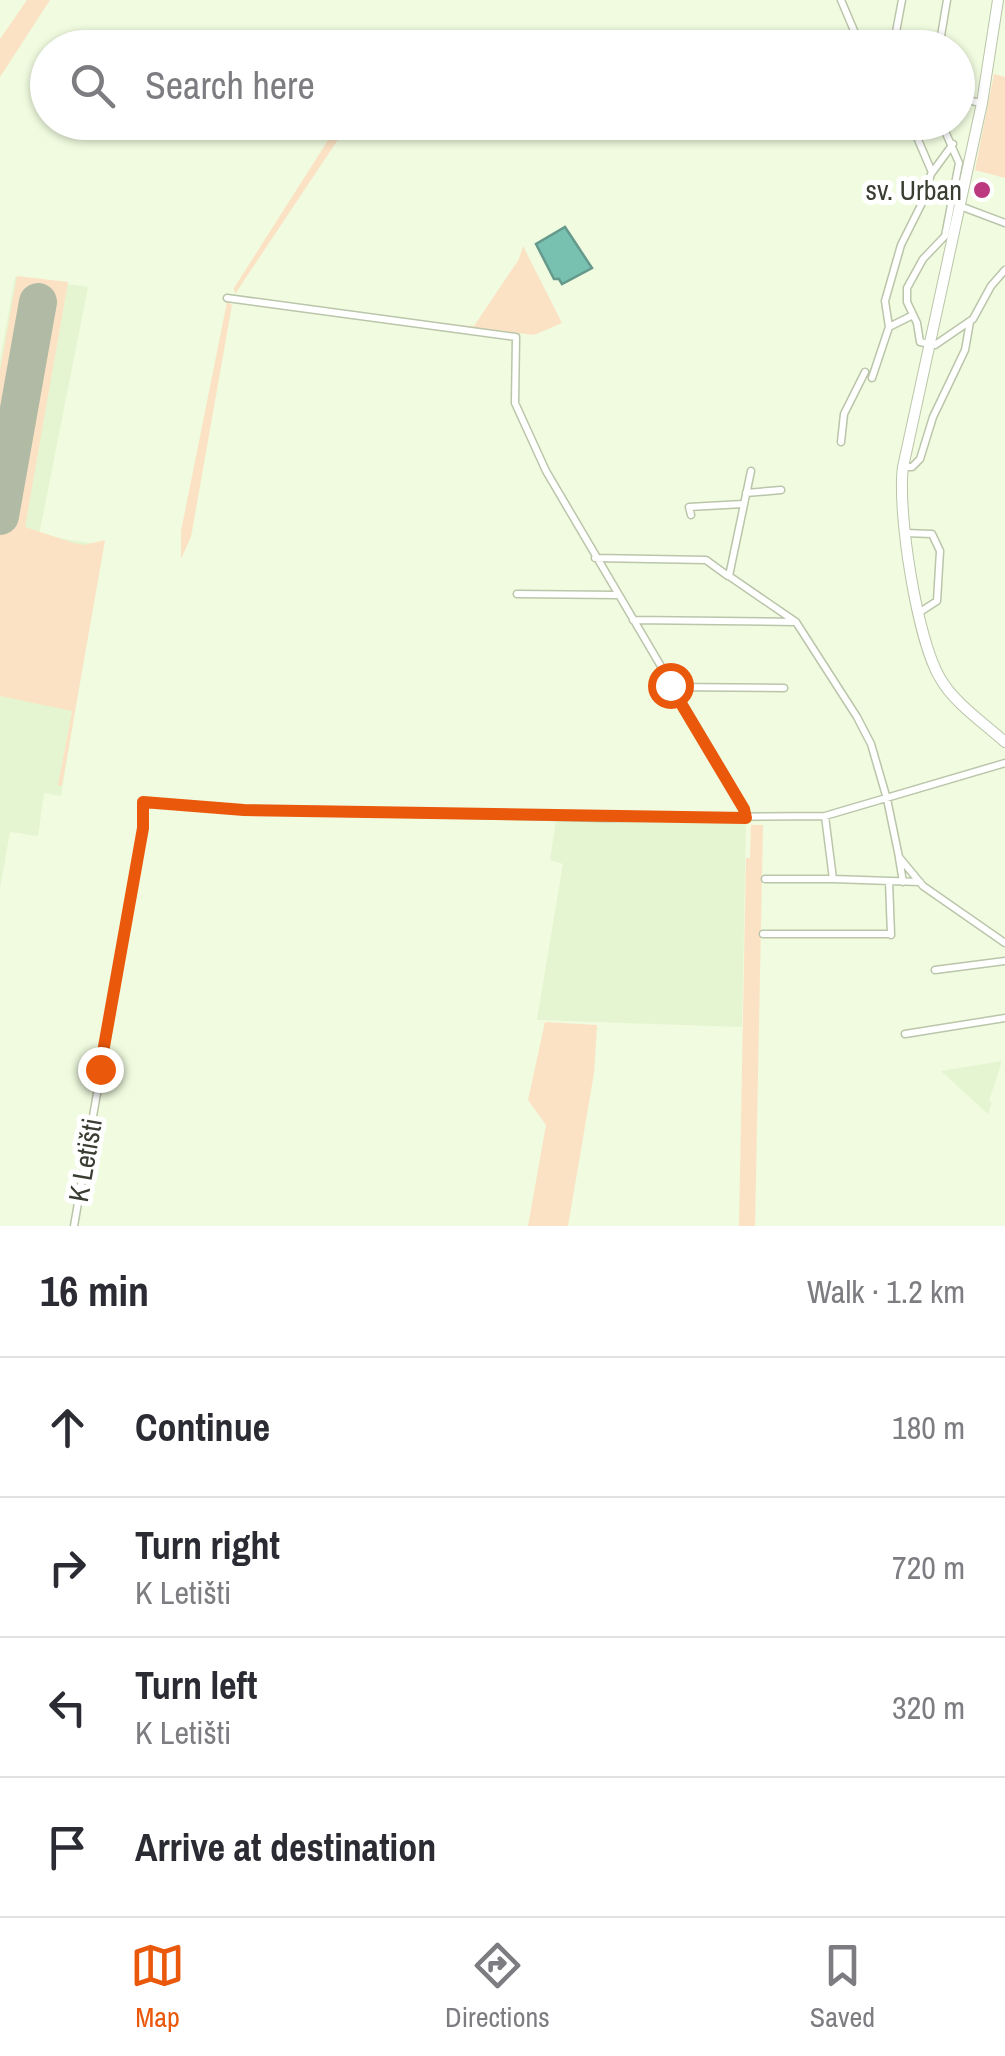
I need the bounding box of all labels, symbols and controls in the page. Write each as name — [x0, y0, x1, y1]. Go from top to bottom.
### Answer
search box — [30, 30, 975, 140]
icon: search — [65, 58, 120, 113]
text: Search here — [145, 60, 315, 111]
place label: sv. Urban — [865, 171, 962, 209]
marker: sv. Urban — [971, 179, 993, 201]
route start — [648, 663, 694, 709]
route end — [78, 1047, 124, 1093]
street label: K Letišti — [59, 1115, 111, 1205]
text: 16 min — [40, 1263, 149, 1319]
text: Walk · 1.2 km — [807, 1270, 965, 1313]
icon: ahead — [40, 1400, 95, 1455]
text: Continue — [135, 1402, 270, 1453]
text: 180 m — [892, 1406, 965, 1449]
text: Turn right — [135, 1520, 280, 1571]
icon: right — [40, 1540, 95, 1595]
text: 720 m — [892, 1546, 965, 1589]
text: K Letišti — [135, 1571, 231, 1614]
text: Turn left — [135, 1660, 257, 1711]
icon: left — [40, 1680, 95, 1735]
text: 320 m — [892, 1686, 965, 1729]
text: K Letišti — [135, 1711, 231, 1754]
icon: arrive — [40, 1820, 95, 1875]
text: Arrive at destination — [135, 1822, 436, 1873]
tab: Map — [130, 1938, 185, 2036]
tab: Directions — [445, 1938, 550, 2036]
tab: Saved — [810, 1938, 875, 2036]

